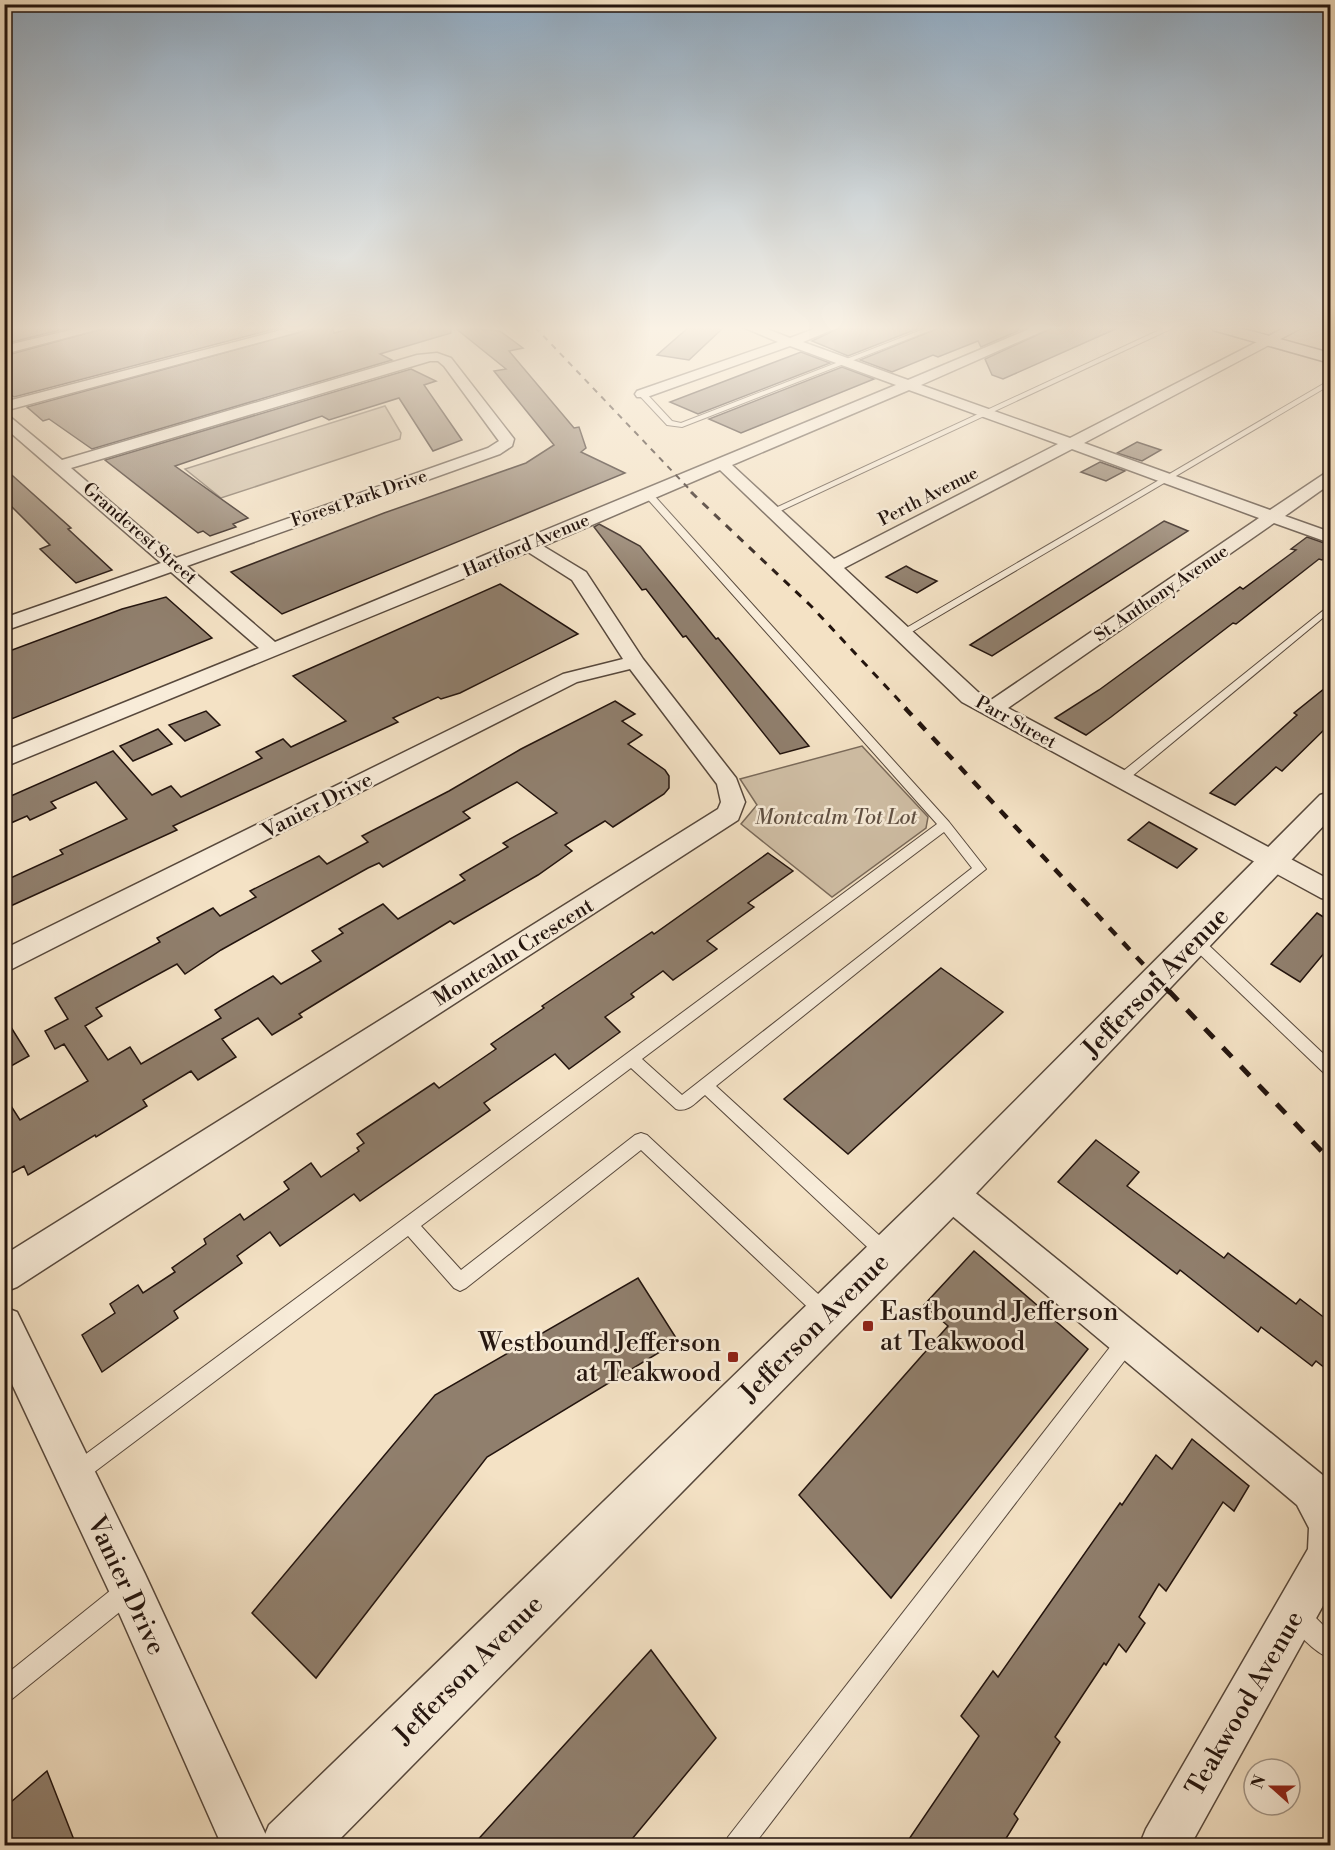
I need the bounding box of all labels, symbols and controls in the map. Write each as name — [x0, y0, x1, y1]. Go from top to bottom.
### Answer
street label: Perth Avenue — [874, 461, 982, 531]
street label: Forest Park Drive — [288, 464, 430, 533]
street label: Grandcrest Street — [78, 478, 202, 590]
street label: Hartford Avenue — [459, 508, 593, 582]
street label: St. Anthony Avenue — [1090, 540, 1233, 647]
street label: Parr Street — [971, 691, 1061, 754]
street label: Vanier Drive — [257, 767, 377, 845]
park label: Montcalm Tot Lot — [755, 805, 918, 831]
street label: Montcalm Crescent — [428, 893, 599, 1013]
street label: Jefferson Avenue — [1075, 901, 1236, 1066]
street label: Jefferson Avenue — [733, 1247, 896, 1410]
place label: Eastbound Jefferson at Teakwood — [880, 1296, 1119, 1358]
marker: Eastbound Jefferson at Teakwood — [861, 1319, 875, 1333]
place label: Westbound Jefferson at Teakwood — [478, 1327, 721, 1389]
marker: Westbound Jefferson at Teakwood — [726, 1350, 740, 1364]
street label: Vanier Drive — [80, 1510, 172, 1660]
street label: Jefferson Avenue — [387, 1589, 550, 1752]
street label: Teakwood Avenue — [1179, 1605, 1311, 1802]
north arrow — [1242, 1757, 1302, 1817]
text: N — [1247, 1772, 1271, 1791]

